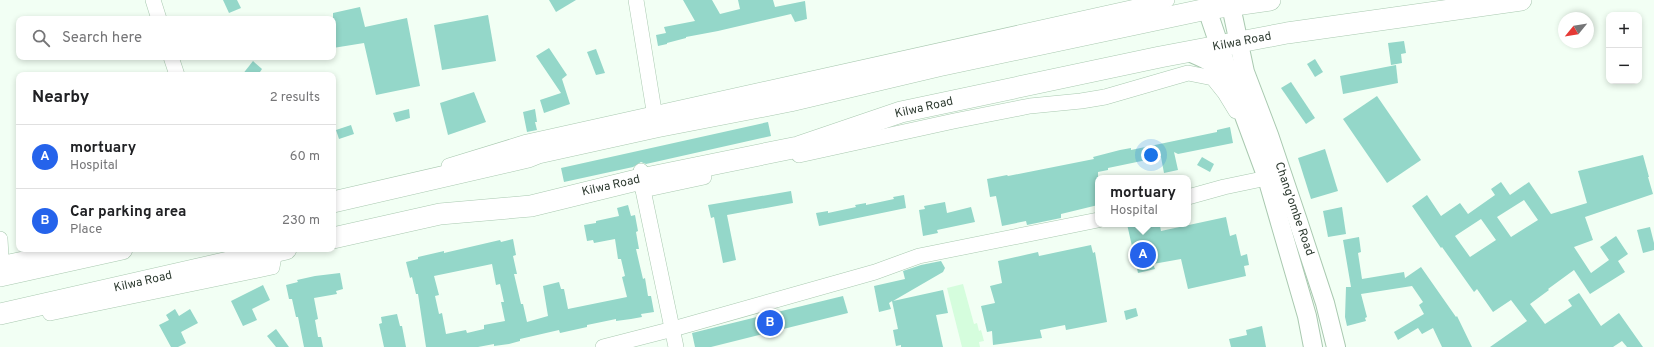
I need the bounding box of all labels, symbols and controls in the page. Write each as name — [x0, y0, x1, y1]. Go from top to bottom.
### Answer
north arrow — [1558, 12, 1594, 48]
map controls — [1606, 12, 1642, 84]
button: + — [1606, 12, 1642, 48]
search box — [16, 16, 336, 60]
icon: search — [30, 27, 52, 49]
street label: Kilwa Road — [1211, 28, 1273, 56]
text: Search here — [62, 29, 142, 48]
button: − — [1606, 48, 1642, 84]
text: Nearby — [32, 87, 89, 109]
text: 2 results — [270, 90, 320, 106]
street label: Kilwa Road — [893, 94, 955, 122]
text: mortuary — [70, 139, 136, 158]
your location — [1141, 145, 1161, 165]
text: A — [40, 149, 50, 165]
text: 60 m — [290, 149, 320, 165]
text: Hospital — [70, 158, 118, 174]
street label: Chang'ombe Road — [1270, 160, 1318, 258]
street label: Kilwa Road — [580, 172, 642, 200]
popup — [1095, 175, 1191, 227]
text: mortuary — [1110, 184, 1176, 203]
text: Car parking area — [70, 203, 186, 222]
text: Hospital — [1110, 203, 1158, 219]
text: B — [41, 213, 49, 229]
text: 230 m — [282, 213, 320, 229]
text: Place — [70, 222, 102, 238]
pin: A — [1130, 240, 1156, 270]
street label: Kilwa Road — [112, 268, 174, 296]
pin: B — [757, 308, 783, 338]

